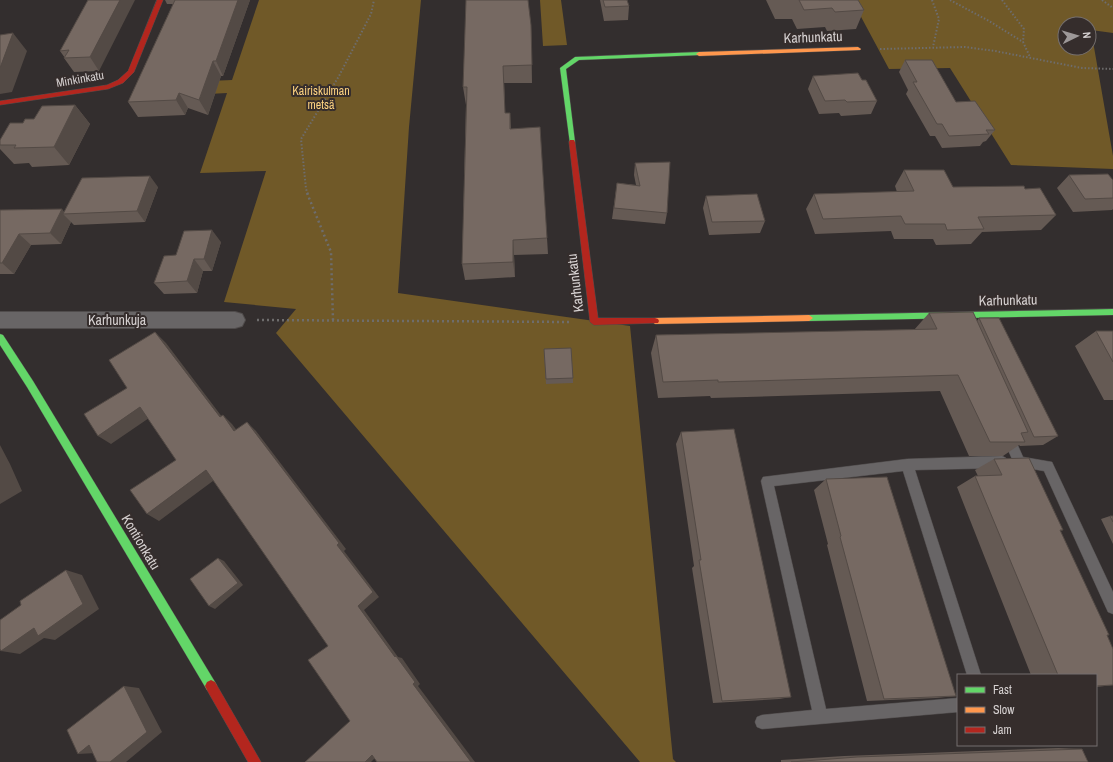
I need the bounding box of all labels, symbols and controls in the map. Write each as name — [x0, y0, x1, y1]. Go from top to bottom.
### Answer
north arrow — [1057, 16, 1097, 56]
street label: Karhunkatu — [783, 27, 843, 47]
text: N — [1080, 31, 1094, 39]
street label: Minkinkatu — [55, 67, 105, 91]
park label: Kairiskulman metsä — [292, 83, 350, 113]
street label: Karhunkatu — [562, 253, 588, 313]
street label: Karhunkatu — [978, 290, 1038, 310]
street label: Karhunkuja — [88, 311, 147, 329]
street label: Kontionkatu — [118, 511, 164, 573]
legend — [957, 674, 1097, 746]
text: Fast — [993, 682, 1012, 698]
text: Slow — [993, 702, 1015, 718]
text: Jam — [993, 722, 1012, 738]

